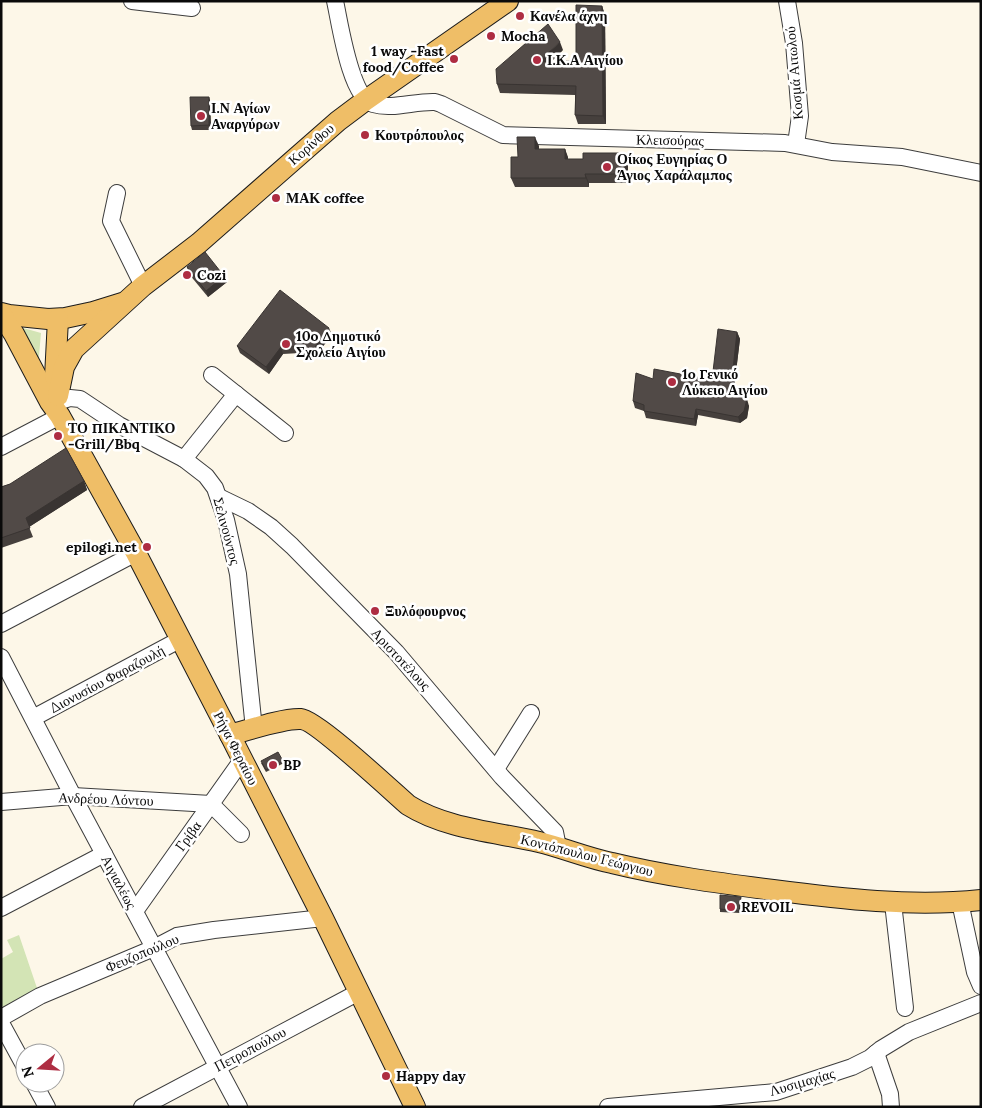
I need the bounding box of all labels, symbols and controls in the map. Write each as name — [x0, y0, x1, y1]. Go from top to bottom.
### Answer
place label: Κανέλα άχνη — [530, 7, 608, 25]
marker: Κανέλα άχνη — [514, 10, 526, 22]
street label: Κοσμά Αιτωλού — [781, 25, 807, 120]
place label: Mocha — [501, 27, 546, 45]
marker: Mocha — [485, 30, 497, 42]
place label: 1 way -Fast food/Coffee — [363, 42, 444, 76]
place label: Ι.Κ.Α Αιγίου — [547, 51, 623, 69]
marker: 1 way -Fast food/Coffee — [448, 53, 460, 65]
marker: Ι.Κ.Α Αιγίου — [531, 54, 543, 66]
place label: Ι.Ν Αγίων Αναργύρων — [211, 99, 280, 133]
marker: Ι.Ν Αγίων Αναργύρων — [195, 110, 207, 122]
street label: Κορίνθου — [284, 119, 338, 169]
place label: Κουτρόπουλος — [375, 126, 465, 144]
marker: Κουτρόπουλος — [359, 129, 371, 141]
street label: Κλεισούρας — [636, 130, 705, 150]
place label: Οίκος Ευγηρίας Ο Άγιος Χαράλαμπος — [617, 150, 733, 184]
marker: Οίκος Ευγηρίας Ο Άγιος Χαράλαμπος — [601, 161, 613, 173]
place label: ΜΑΚ coffee — [286, 189, 365, 207]
marker: ΜΑΚ coffee — [270, 192, 282, 204]
place label: Cozi — [197, 266, 227, 284]
marker: Cozi — [181, 269, 193, 281]
place label: 10o Δημοτικό Σχολείο Αιγίου — [296, 327, 386, 361]
marker: 10o Δημοτικό Σχολείο Αιγίου — [280, 338, 292, 350]
place label: 1o Γενικό Λύκειο Αιγίου — [682, 365, 768, 399]
marker: 1o Γενικό Λύκειο Αιγίου — [666, 376, 678, 388]
place label: ΤΟ ΠΙΚΑΝΤΙΚΟ -Grill/Bbq — [68, 419, 175, 453]
marker: ΤΟ ΠΙΚΑΝΤΙΚΟ -Grill/Bbq — [52, 430, 64, 442]
street label: Σελινούντος — [209, 495, 245, 567]
place label: epilogi.net — [66, 538, 137, 556]
marker: epilogi.net — [141, 541, 153, 553]
place label: Ξυλόφουρνος — [385, 602, 466, 620]
marker: Ξυλόφουρνος — [369, 605, 381, 617]
street label: Αριστοτέλους — [368, 624, 435, 694]
street label: Διονυσίου Φαραζουλή — [46, 641, 168, 717]
street label: Ρήγα Φεραίου — [210, 708, 262, 788]
place label: BP — [283, 756, 301, 774]
marker: BP — [267, 759, 279, 771]
street label: Ανδρέου Λόντου — [58, 788, 154, 810]
street label: Γρίβα — [171, 817, 205, 855]
street label: Κοντόπουλου Γεώργιου — [519, 830, 655, 880]
street label: Αιγιαλέως — [97, 852, 141, 912]
place label: REVOIL — [741, 898, 794, 916]
marker: REVOIL — [725, 901, 737, 913]
street label: Φευζοπούλου — [103, 929, 182, 977]
street label: Πετροπούλου — [211, 1023, 289, 1075]
north arrow — [15, 1043, 65, 1093]
text: N — [17, 1064, 38, 1080]
street label: Λυσιμαχίας — [767, 1064, 837, 1100]
place label: Happy day — [396, 1067, 466, 1085]
marker: Happy day — [380, 1070, 392, 1082]

